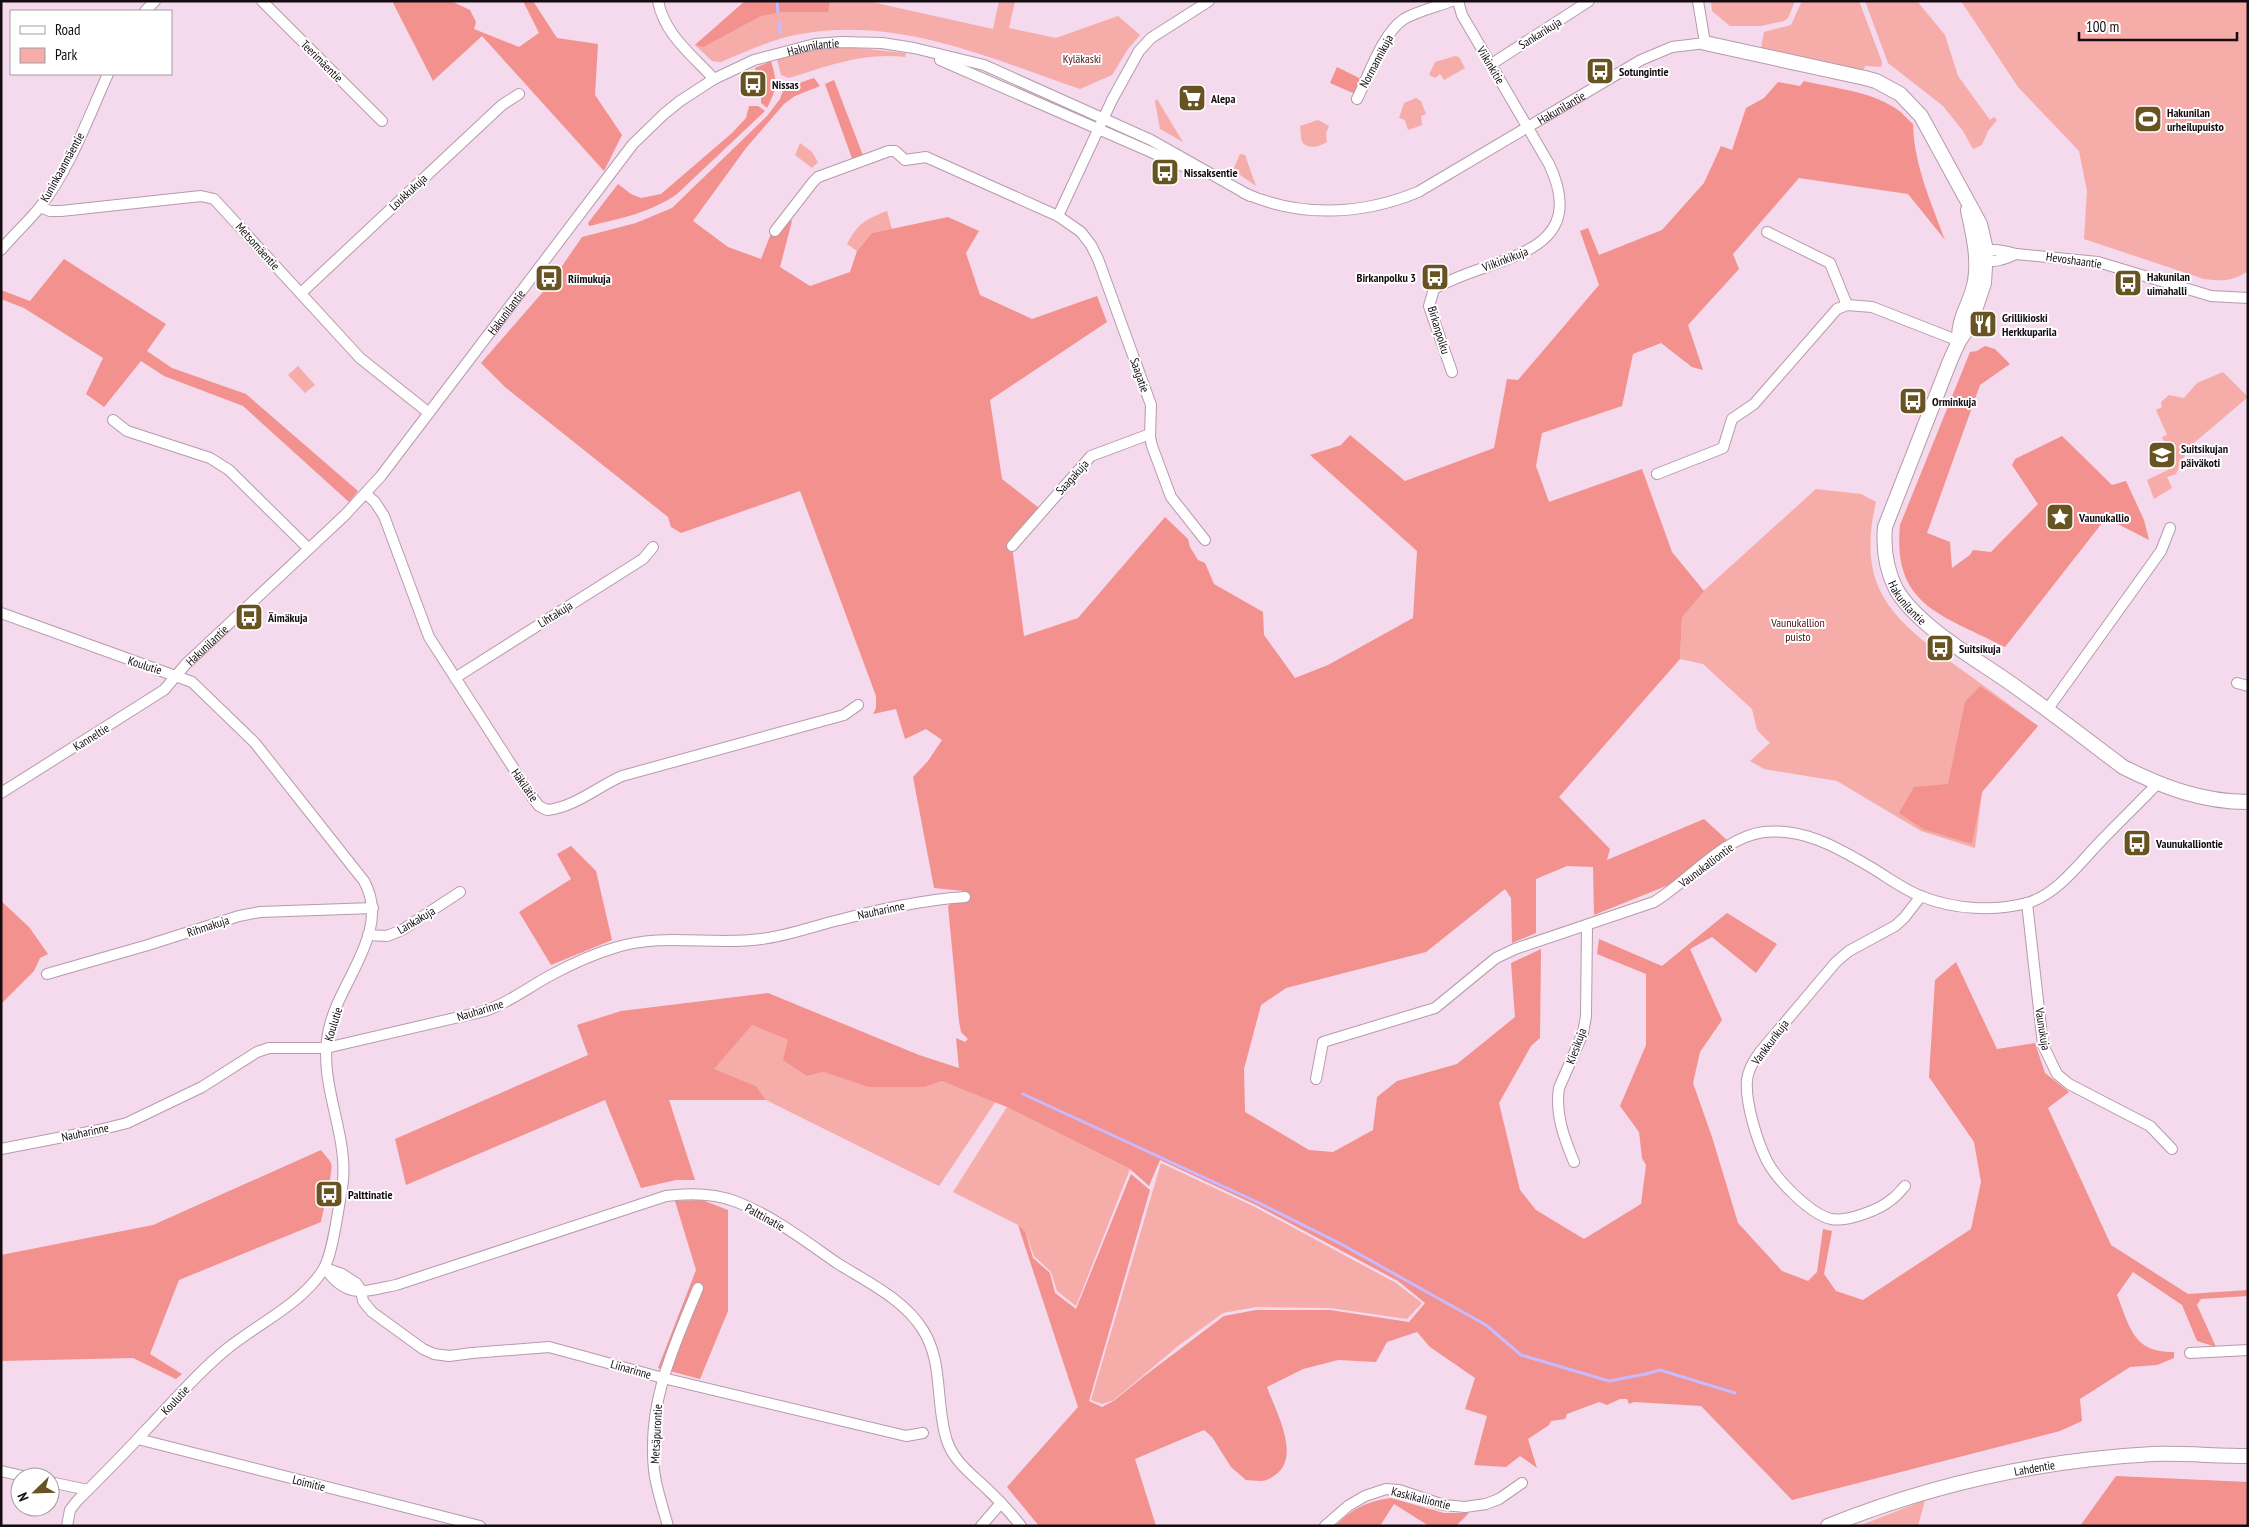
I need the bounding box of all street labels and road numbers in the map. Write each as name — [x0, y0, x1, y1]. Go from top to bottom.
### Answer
street label: Sankarikuja — [1516, 14, 1564, 52]
street label: Normannikuja — [1356, 32, 1396, 90]
street label: Hakunilantie — [785, 35, 840, 59]
street label: Teerimäentie — [298, 37, 346, 85]
street label: Viikinkitie — [1473, 43, 1508, 87]
street label: Hakunilantie — [1534, 87, 1588, 127]
street label: Kuninkaanmäentie — [37, 130, 87, 204]
street label: Loukkukuja — [386, 170, 430, 213]
street label: Metsomäentie — [233, 219, 283, 273]
street label: Viikinkikuja — [1479, 243, 1530, 275]
street label: Hevoshaantie — [2045, 249, 2103, 271]
street label: Hakunilantie — [484, 286, 528, 337]
street label: Birkanpolku — [1425, 304, 1453, 356]
street label: Saagatie — [1127, 356, 1153, 394]
street label: Saagakuja — [1052, 456, 1092, 498]
street label: Hakunilantie — [1885, 578, 1930, 628]
street label: Lihtakuja — [535, 597, 575, 630]
street label: Hakunilantie — [182, 621, 231, 668]
street label: Koulutie — [126, 653, 164, 678]
street label: Kanneltie — [70, 720, 112, 754]
street label: Häkilätie — [508, 766, 542, 804]
street label: Vaunukalliontie — [1675, 840, 1736, 891]
street label: Nauharinne — [856, 898, 906, 922]
street label: Lankakuja — [394, 903, 438, 937]
street label: Rihmakuja — [185, 912, 231, 940]
street label: Nauharinne — [455, 996, 505, 1024]
street label: Koulutie — [321, 1005, 345, 1043]
street label: Vaunukuja — [2032, 1006, 2054, 1052]
street label: Vankkurikuja — [1748, 1016, 1792, 1068]
street label: Kiesikuja — [1563, 1026, 1590, 1066]
street label: Nauharinne — [60, 1120, 110, 1144]
street label: Palttinatie — [743, 1200, 787, 1234]
street label: Liinarinne — [609, 1356, 653, 1382]
street label: Koulutie — [158, 1382, 192, 1418]
street label: Metsäpurontie — [647, 1404, 665, 1464]
street label: Lahdentie — [2013, 1457, 2056, 1478]
street label: Loimitie — [291, 1472, 327, 1494]
street label: Kaskikalliontie — [1390, 1483, 1452, 1513]

